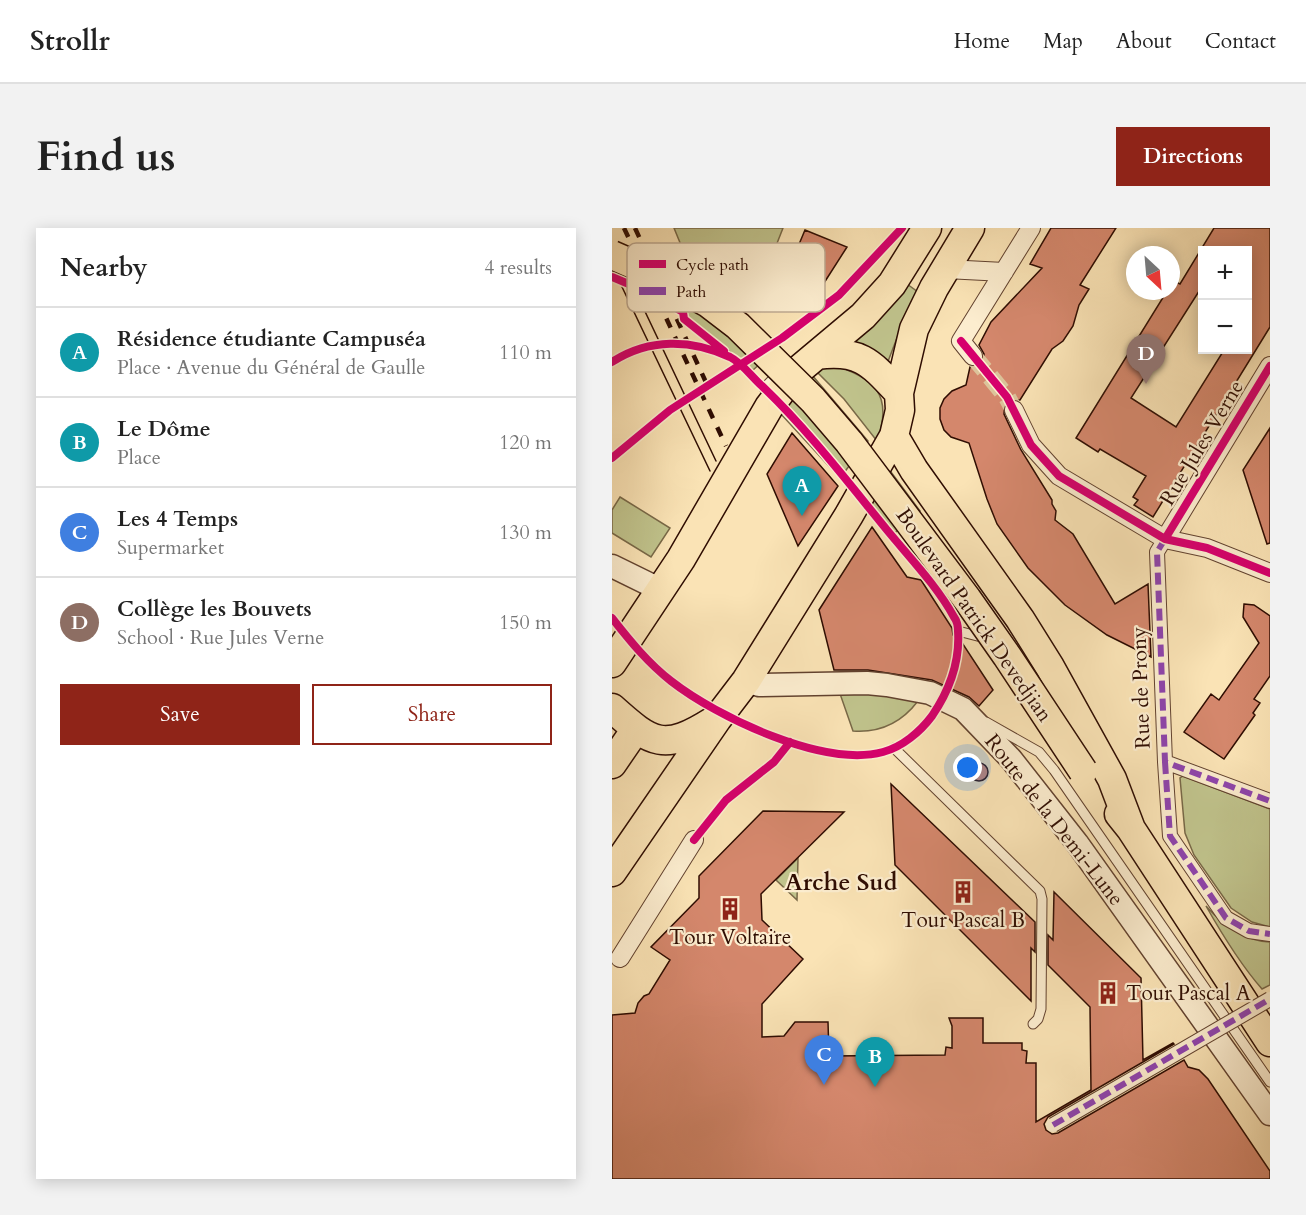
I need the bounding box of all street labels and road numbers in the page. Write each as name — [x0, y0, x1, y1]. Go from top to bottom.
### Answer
street label: Rue Jules Verne — [1153, 375, 1251, 511]
street label: Boulevard Patrick Devedjian — [889, 502, 1059, 728]
street label: Rue de Prony — [1124, 626, 1158, 750]
street label: Route de la Demi-Lune — [978, 728, 1130, 912]

